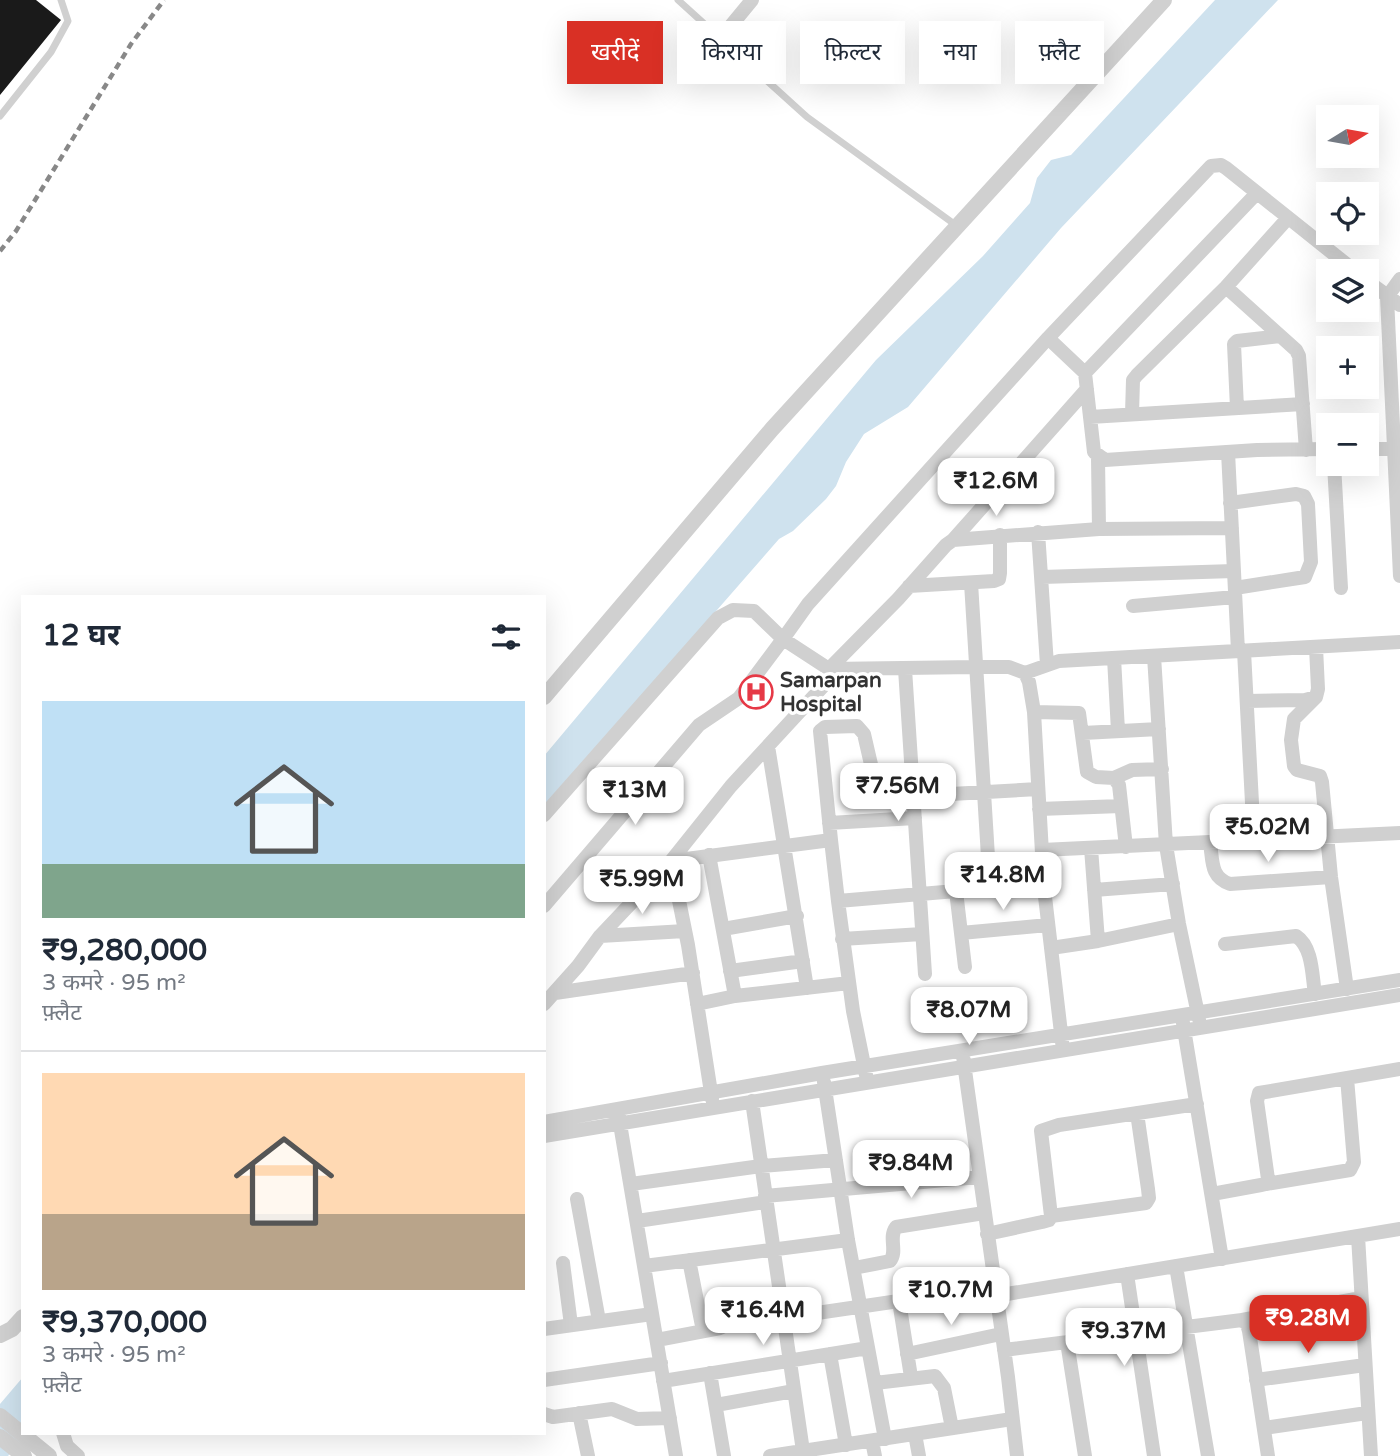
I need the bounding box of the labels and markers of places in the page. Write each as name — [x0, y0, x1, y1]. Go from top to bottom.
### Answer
pin: ₹12.6M — [939, 458, 1053, 518]
place label: Samarpan Hospital — [780, 668, 882, 717]
hospital icon: Samarpan Hospital — [737, 673, 775, 711]
pin: ₹7.56M — [841, 764, 955, 823]
pin: ₹13M — [594, 768, 676, 827]
pin: ₹5.02M — [1211, 804, 1325, 864]
pin: ₹14.8M — [946, 852, 1060, 912]
pin: ₹5.99M — [585, 856, 699, 916]
pin: ₹8.07M — [912, 988, 1026, 1047]
pin: ₹9.84M — [854, 1140, 968, 1200]
pin: ₹10.7M — [894, 1268, 1008, 1327]
pin: ₹16.4M — [706, 1288, 820, 1347]
pin: ₹9.28M — [1251, 1296, 1365, 1355]
pin: ₹9.37M — [1067, 1308, 1181, 1368]

